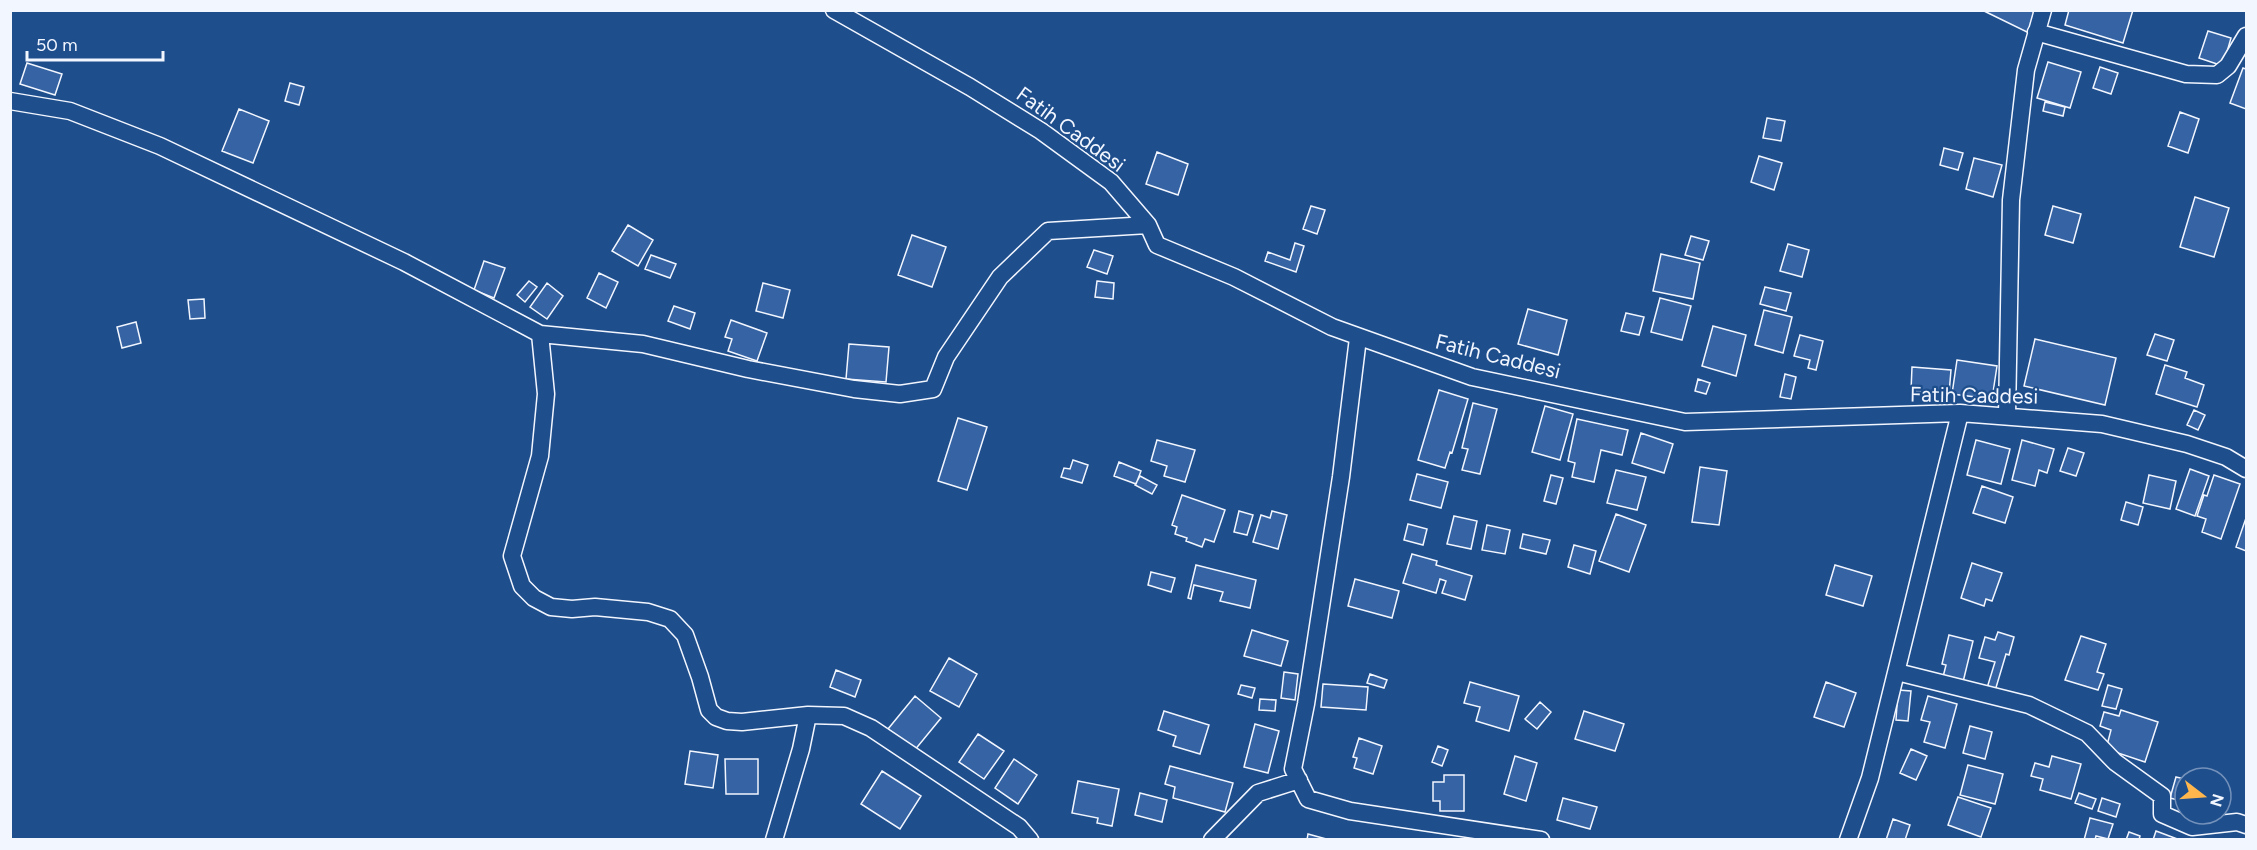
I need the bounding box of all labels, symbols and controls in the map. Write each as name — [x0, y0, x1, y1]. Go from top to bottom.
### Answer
scale bar — [27, 24, 164, 62]
text: 50 m — [36, 34, 78, 56]
street label: Fatih Caddesi — [1012, 81, 1130, 177]
street label: Fatih Caddesi — [1433, 328, 1563, 384]
street label: Fatih Caddesi — [1910, 381, 2038, 409]
north arrow — [2173, 766, 2233, 826]
text: N — [2206, 792, 2228, 809]

